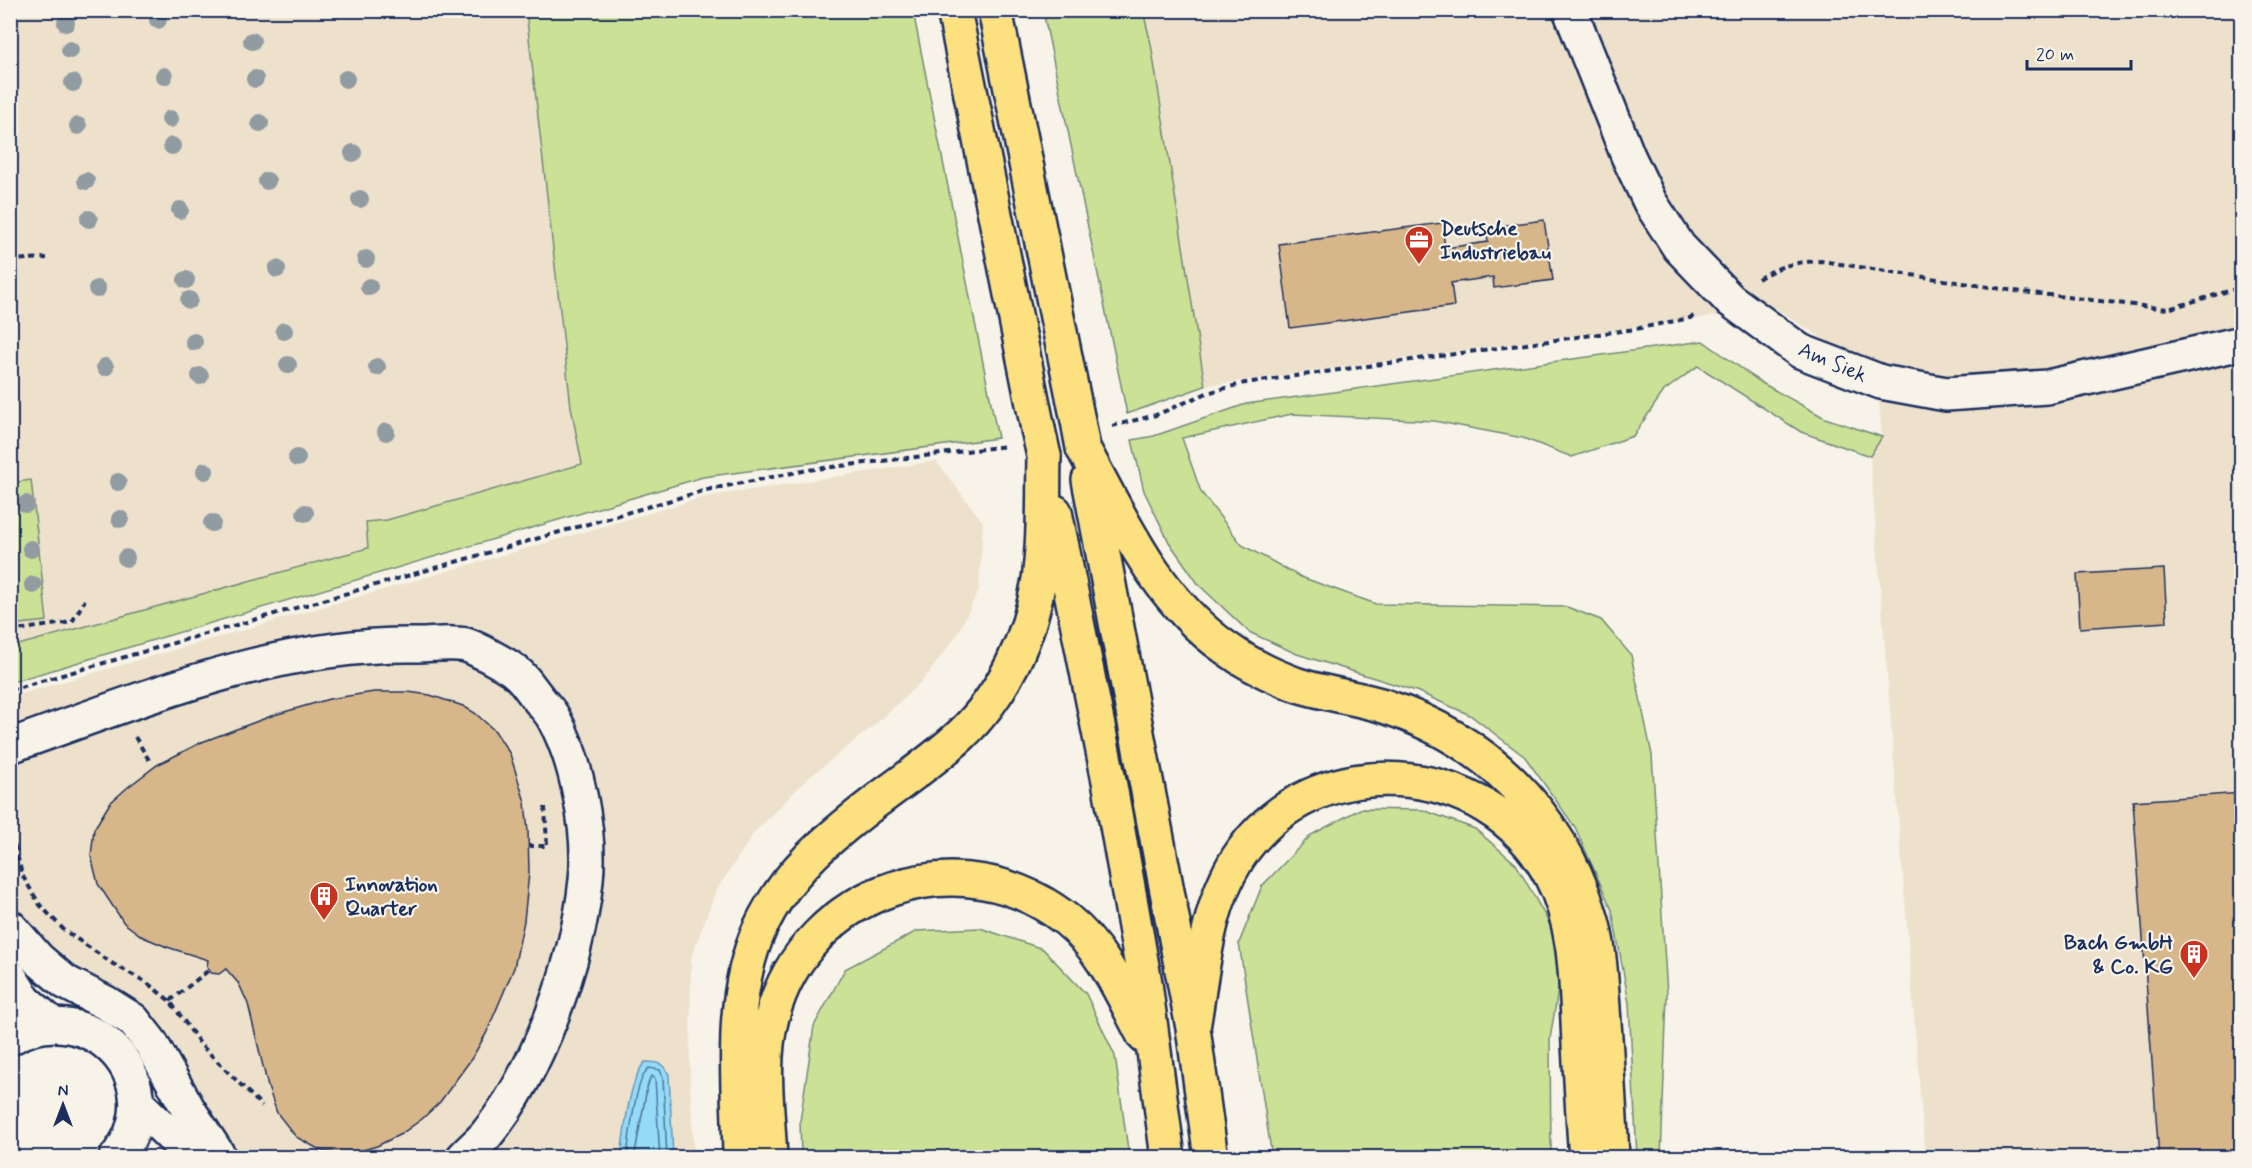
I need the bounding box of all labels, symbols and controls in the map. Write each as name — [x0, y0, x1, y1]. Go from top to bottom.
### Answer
scale bar — [2027, 33, 2130, 71]
text: 20 m — [2036, 43, 2074, 67]
place label: Deutsche Industriebau — [1440, 215, 1551, 267]
office icon: Deutsche Industriebau — [1403, 224, 1435, 266]
street label: Am Siek — [1794, 336, 1871, 390]
place label: Innovation Quarter — [345, 871, 438, 923]
building icon: Innovation Quarter — [308, 880, 340, 922]
place label: Bach GmbH & Co. KG — [2064, 929, 2173, 981]
building icon: Bach GmbH & Co. KG — [2178, 938, 2210, 980]
north arrow — [33, 1075, 93, 1135]
text: N — [58, 1081, 68, 1102]

